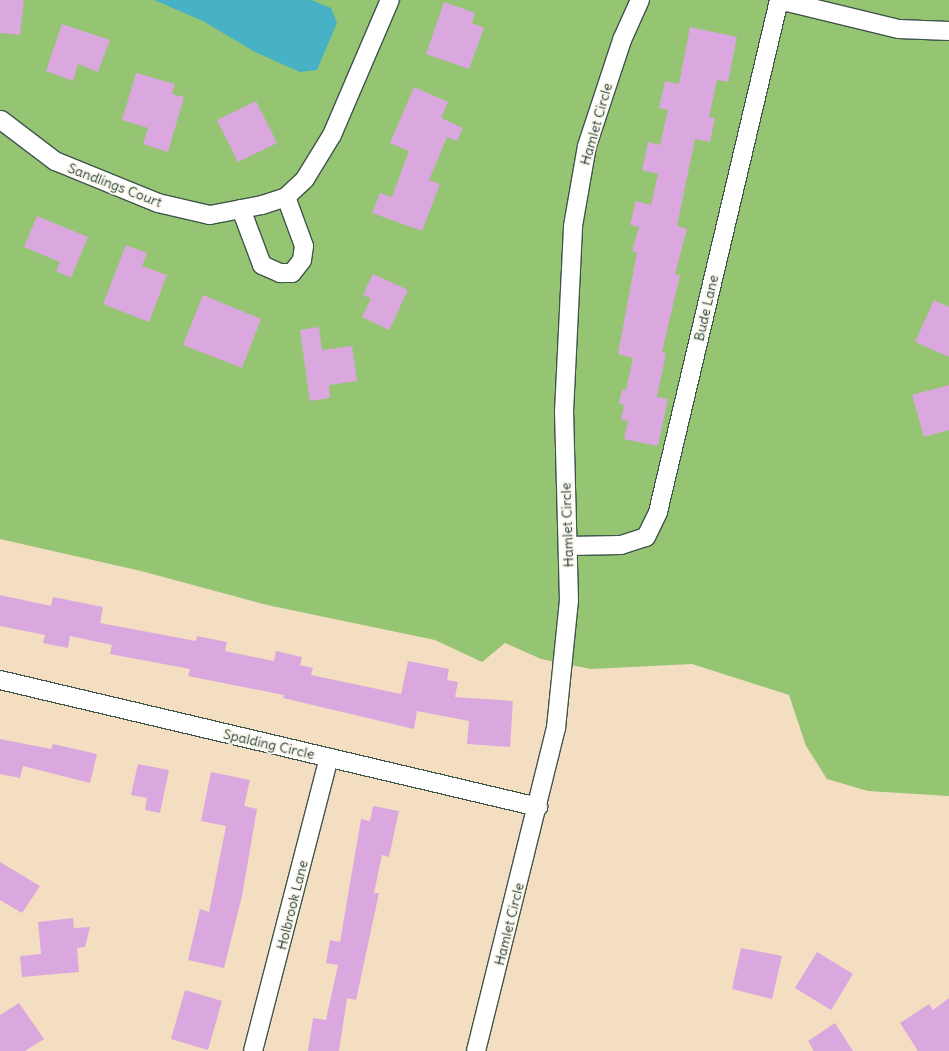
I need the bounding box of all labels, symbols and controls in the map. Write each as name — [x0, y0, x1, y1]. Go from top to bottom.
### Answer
street label: Hamlet Circle — [576, 81, 616, 167]
street label: Sandlings Court — [66, 159, 164, 211]
street label: Bude Lane — [690, 273, 722, 343]
street label: Hamlet Circle — [557, 482, 577, 568]
street label: Spalding Circle — [222, 725, 316, 763]
street label: Holbrook Lane — [273, 858, 311, 952]
street label: Hamlet Circle — [491, 881, 527, 967]

